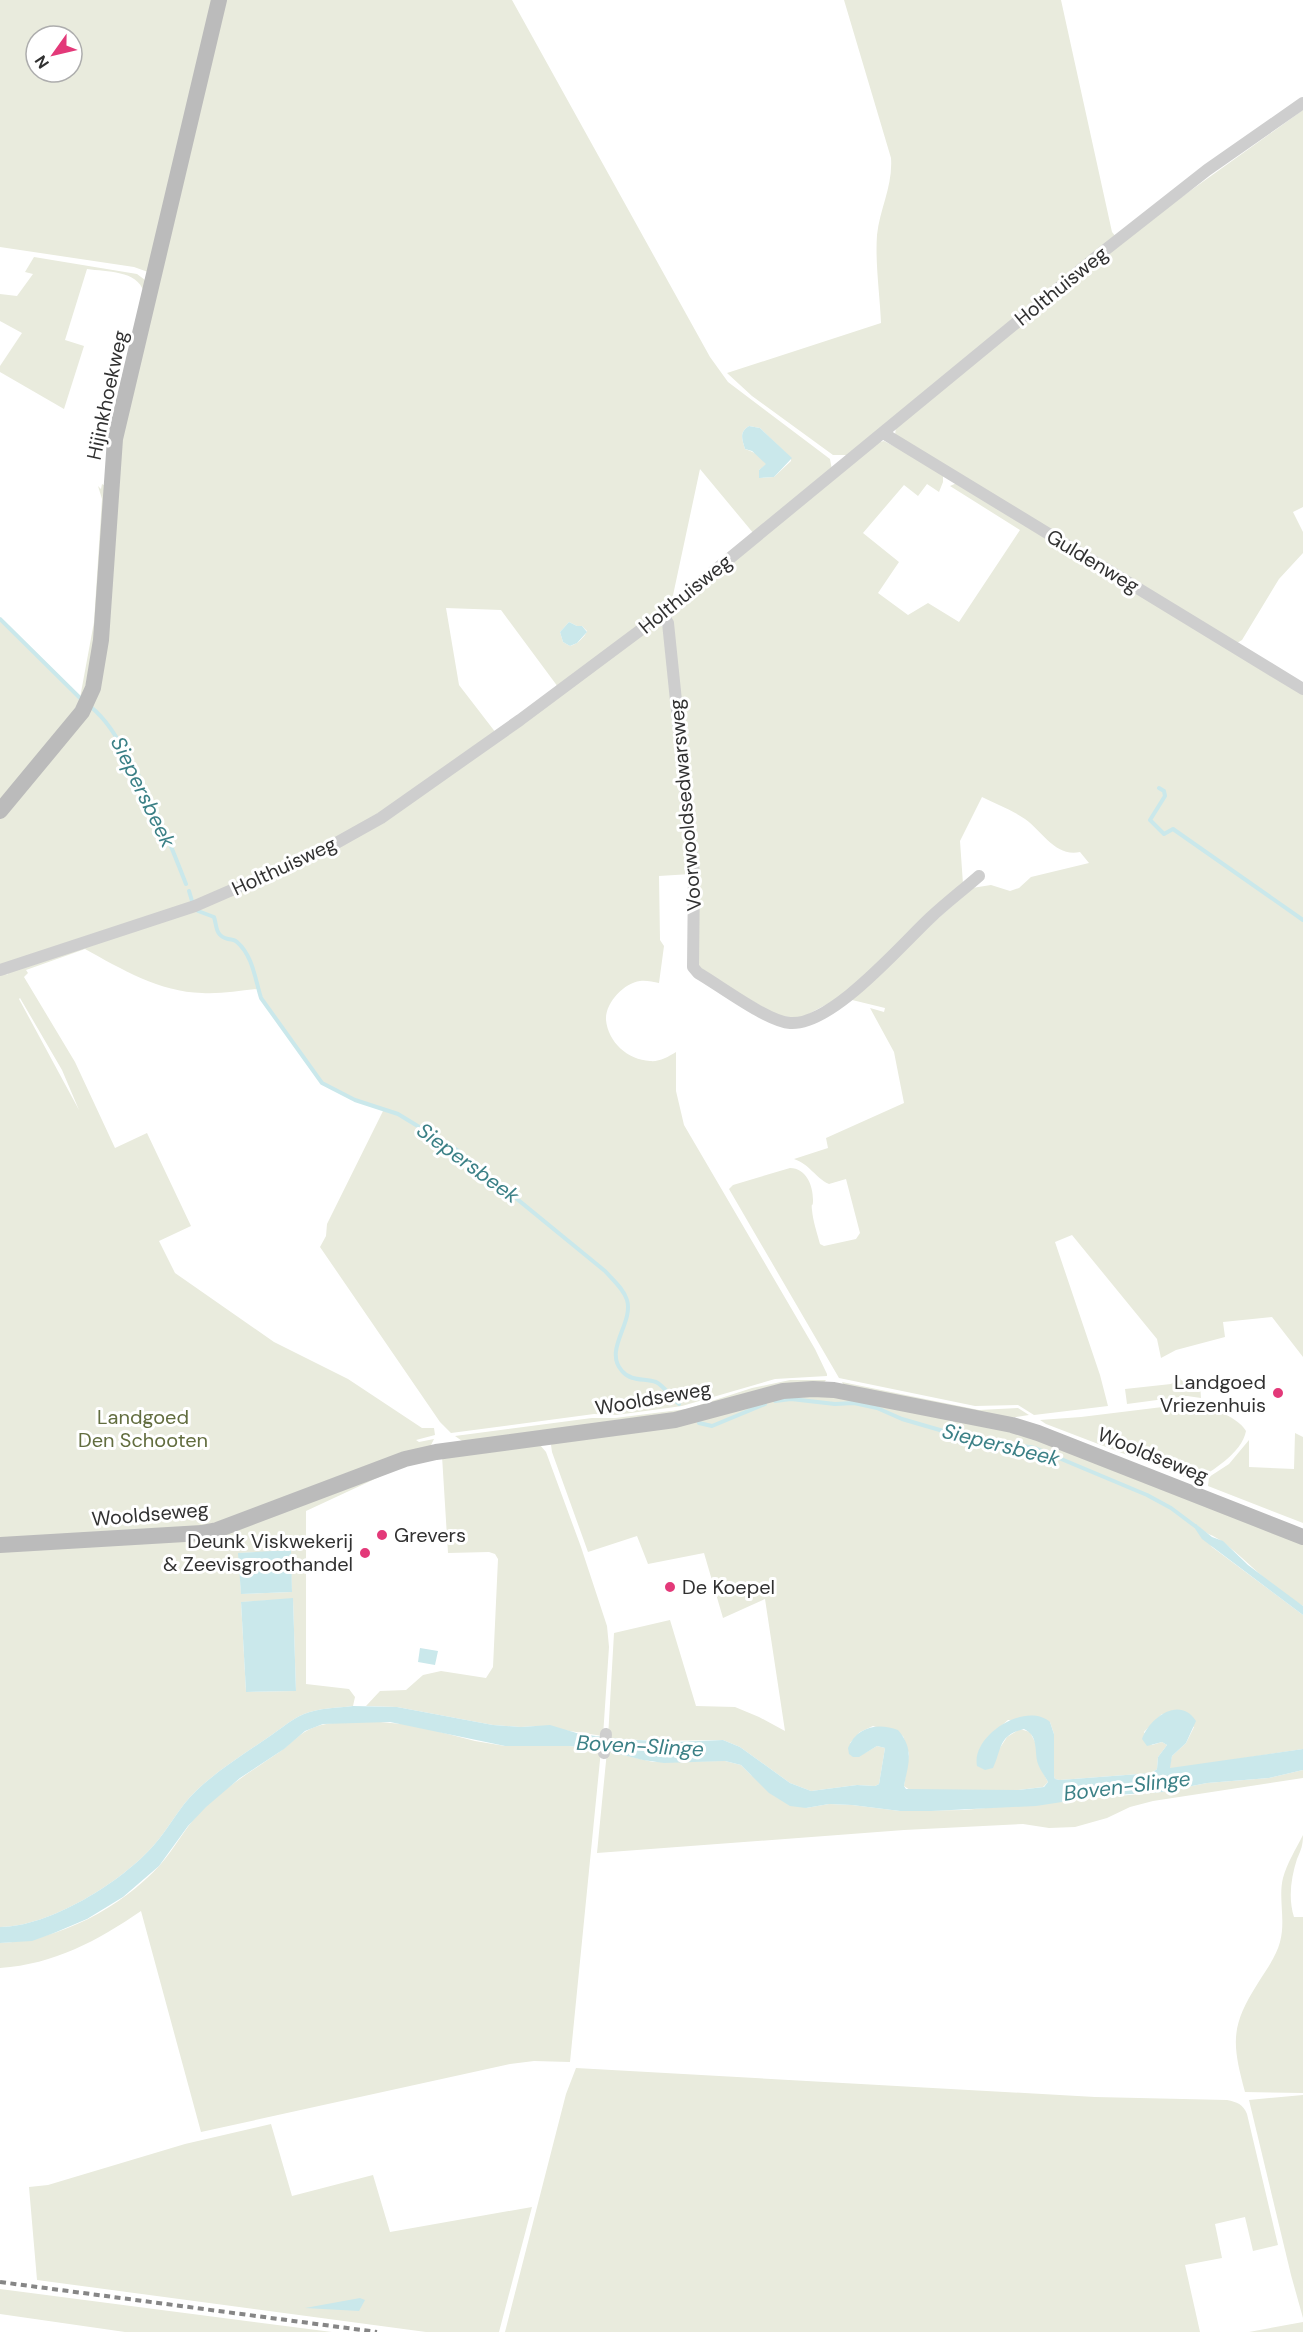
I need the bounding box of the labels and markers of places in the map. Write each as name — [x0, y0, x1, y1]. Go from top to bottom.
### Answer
place label: Landgoed Vriezenhuis — [1160, 1369, 1266, 1418]
marker: Landgoed Vriezenhuis — [1271, 1386, 1285, 1400]
place label: Grevers — [394, 1522, 466, 1548]
place label: Deunk Viskwekerij & Zeevisgroothandel — [163, 1528, 353, 1577]
marker: Grevers — [375, 1528, 389, 1542]
marker: Deunk Viskwekerij & Zeevisgroothandel — [358, 1546, 372, 1560]
place label: De Koepel — [682, 1574, 775, 1600]
marker: De Koepel — [663, 1580, 677, 1594]

